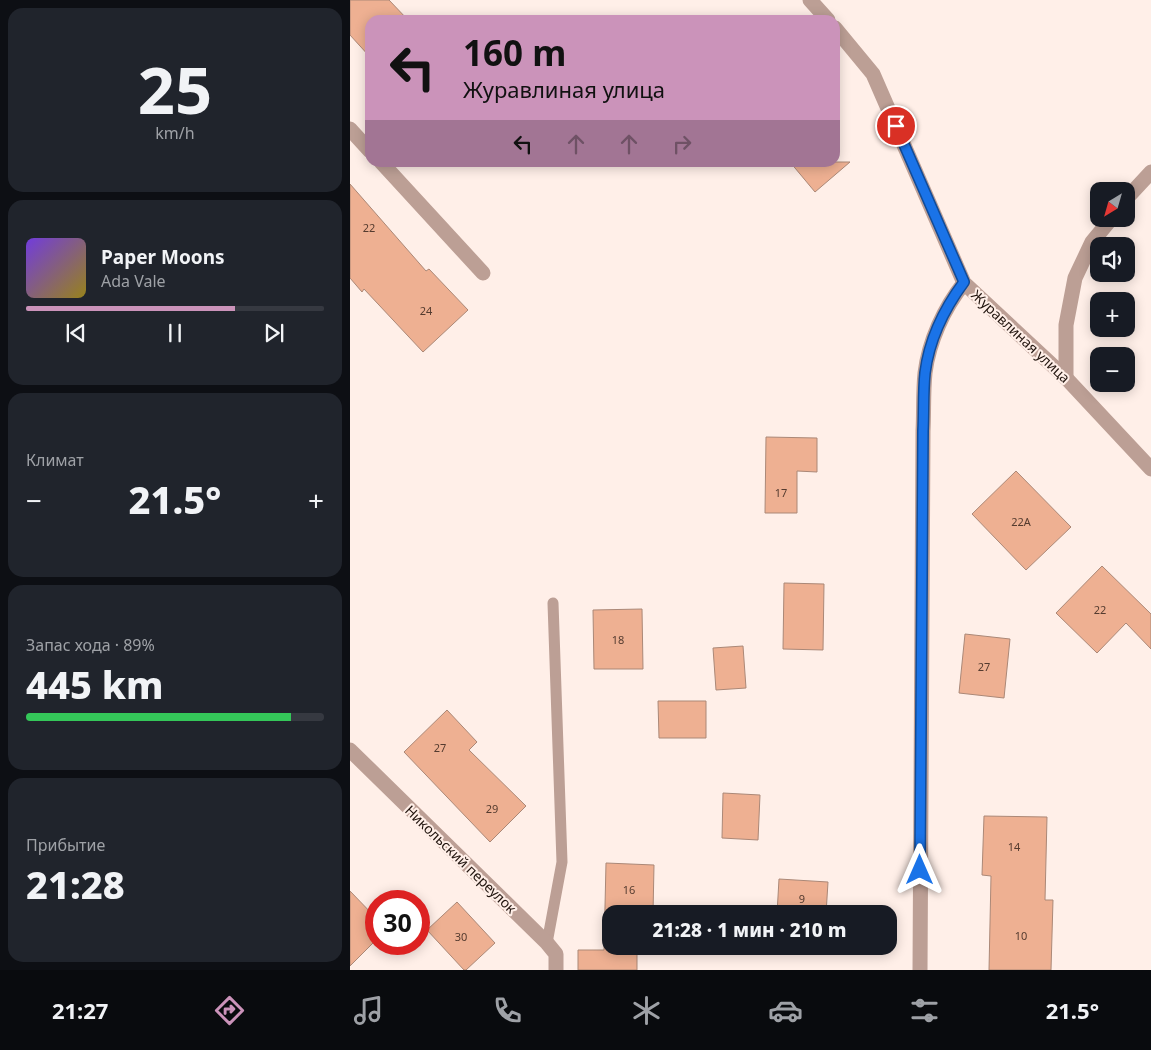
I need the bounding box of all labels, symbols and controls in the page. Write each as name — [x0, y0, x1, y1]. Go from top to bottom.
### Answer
text: 160 m — [463, 29, 566, 76]
icon: left — [380, 35, 445, 100]
text: 25 — [138, 45, 212, 133]
text: Журавлиная улица — [463, 74, 665, 104]
pin — [875, 105, 917, 147]
icon: arrive — [882, 112, 910, 140]
text: km/h — [155, 122, 195, 144]
icon: left — [509, 130, 537, 158]
icon: ahead — [562, 130, 590, 158]
icon: ahead — [615, 130, 643, 158]
icon: right — [668, 130, 696, 158]
north arrow — [1090, 182, 1135, 228]
map controls — [1090, 182, 1135, 392]
house number: 22 — [363, 220, 375, 235]
button: sound — [1090, 237, 1135, 282]
text: Paper Moons — [101, 244, 225, 270]
text: Ada Vale — [101, 270, 166, 292]
street label: Журавлиная улица — [968, 285, 1074, 387]
button: + — [1090, 292, 1135, 337]
house number: 24 — [420, 303, 433, 318]
icon: previous — [62, 319, 90, 347]
icon: pause — [161, 319, 189, 347]
icon: next — [260, 319, 288, 347]
button: − — [1090, 347, 1135, 392]
text: Климат — [26, 449, 84, 471]
text: 21.5° — [129, 473, 221, 525]
text: − — [26, 481, 42, 519]
text: + — [308, 481, 324, 519]
house number: 17 — [775, 485, 787, 500]
house number: 22А — [1011, 514, 1032, 529]
house number: 22 — [1094, 602, 1106, 617]
house number: 18 — [612, 632, 624, 647]
text: Запас хода · 89% — [26, 634, 155, 656]
text: 445 km — [26, 658, 164, 710]
house number: 27 — [978, 659, 990, 674]
house number: 27 — [434, 740, 446, 755]
street label: Никольский переулок — [401, 801, 521, 918]
house number: 29 — [486, 801, 498, 816]
text: Прибытие — [26, 834, 105, 856]
house number: 14 — [1008, 839, 1021, 854]
position arrow — [893, 843, 945, 895]
text: 21:28 — [26, 858, 125, 910]
house number: 16 — [623, 882, 635, 897]
speed limit sign: 30 — [365, 890, 430, 955]
house number: 9 — [799, 891, 805, 906]
text: 21:28 · 1 мин · 210 m — [653, 917, 846, 943]
house number: 10 — [1015, 928, 1027, 943]
house number: 30 — [455, 929, 467, 944]
icon: directions — [212, 993, 247, 1028]
icon: music — [351, 993, 386, 1028]
icon: phone — [490, 993, 525, 1028]
icon: climate — [629, 993, 664, 1028]
icon: car — [768, 993, 803, 1028]
icon: filters — [907, 993, 942, 1028]
text: 21:27 — [52, 995, 108, 1025]
text: 21.5° — [1046, 995, 1099, 1025]

